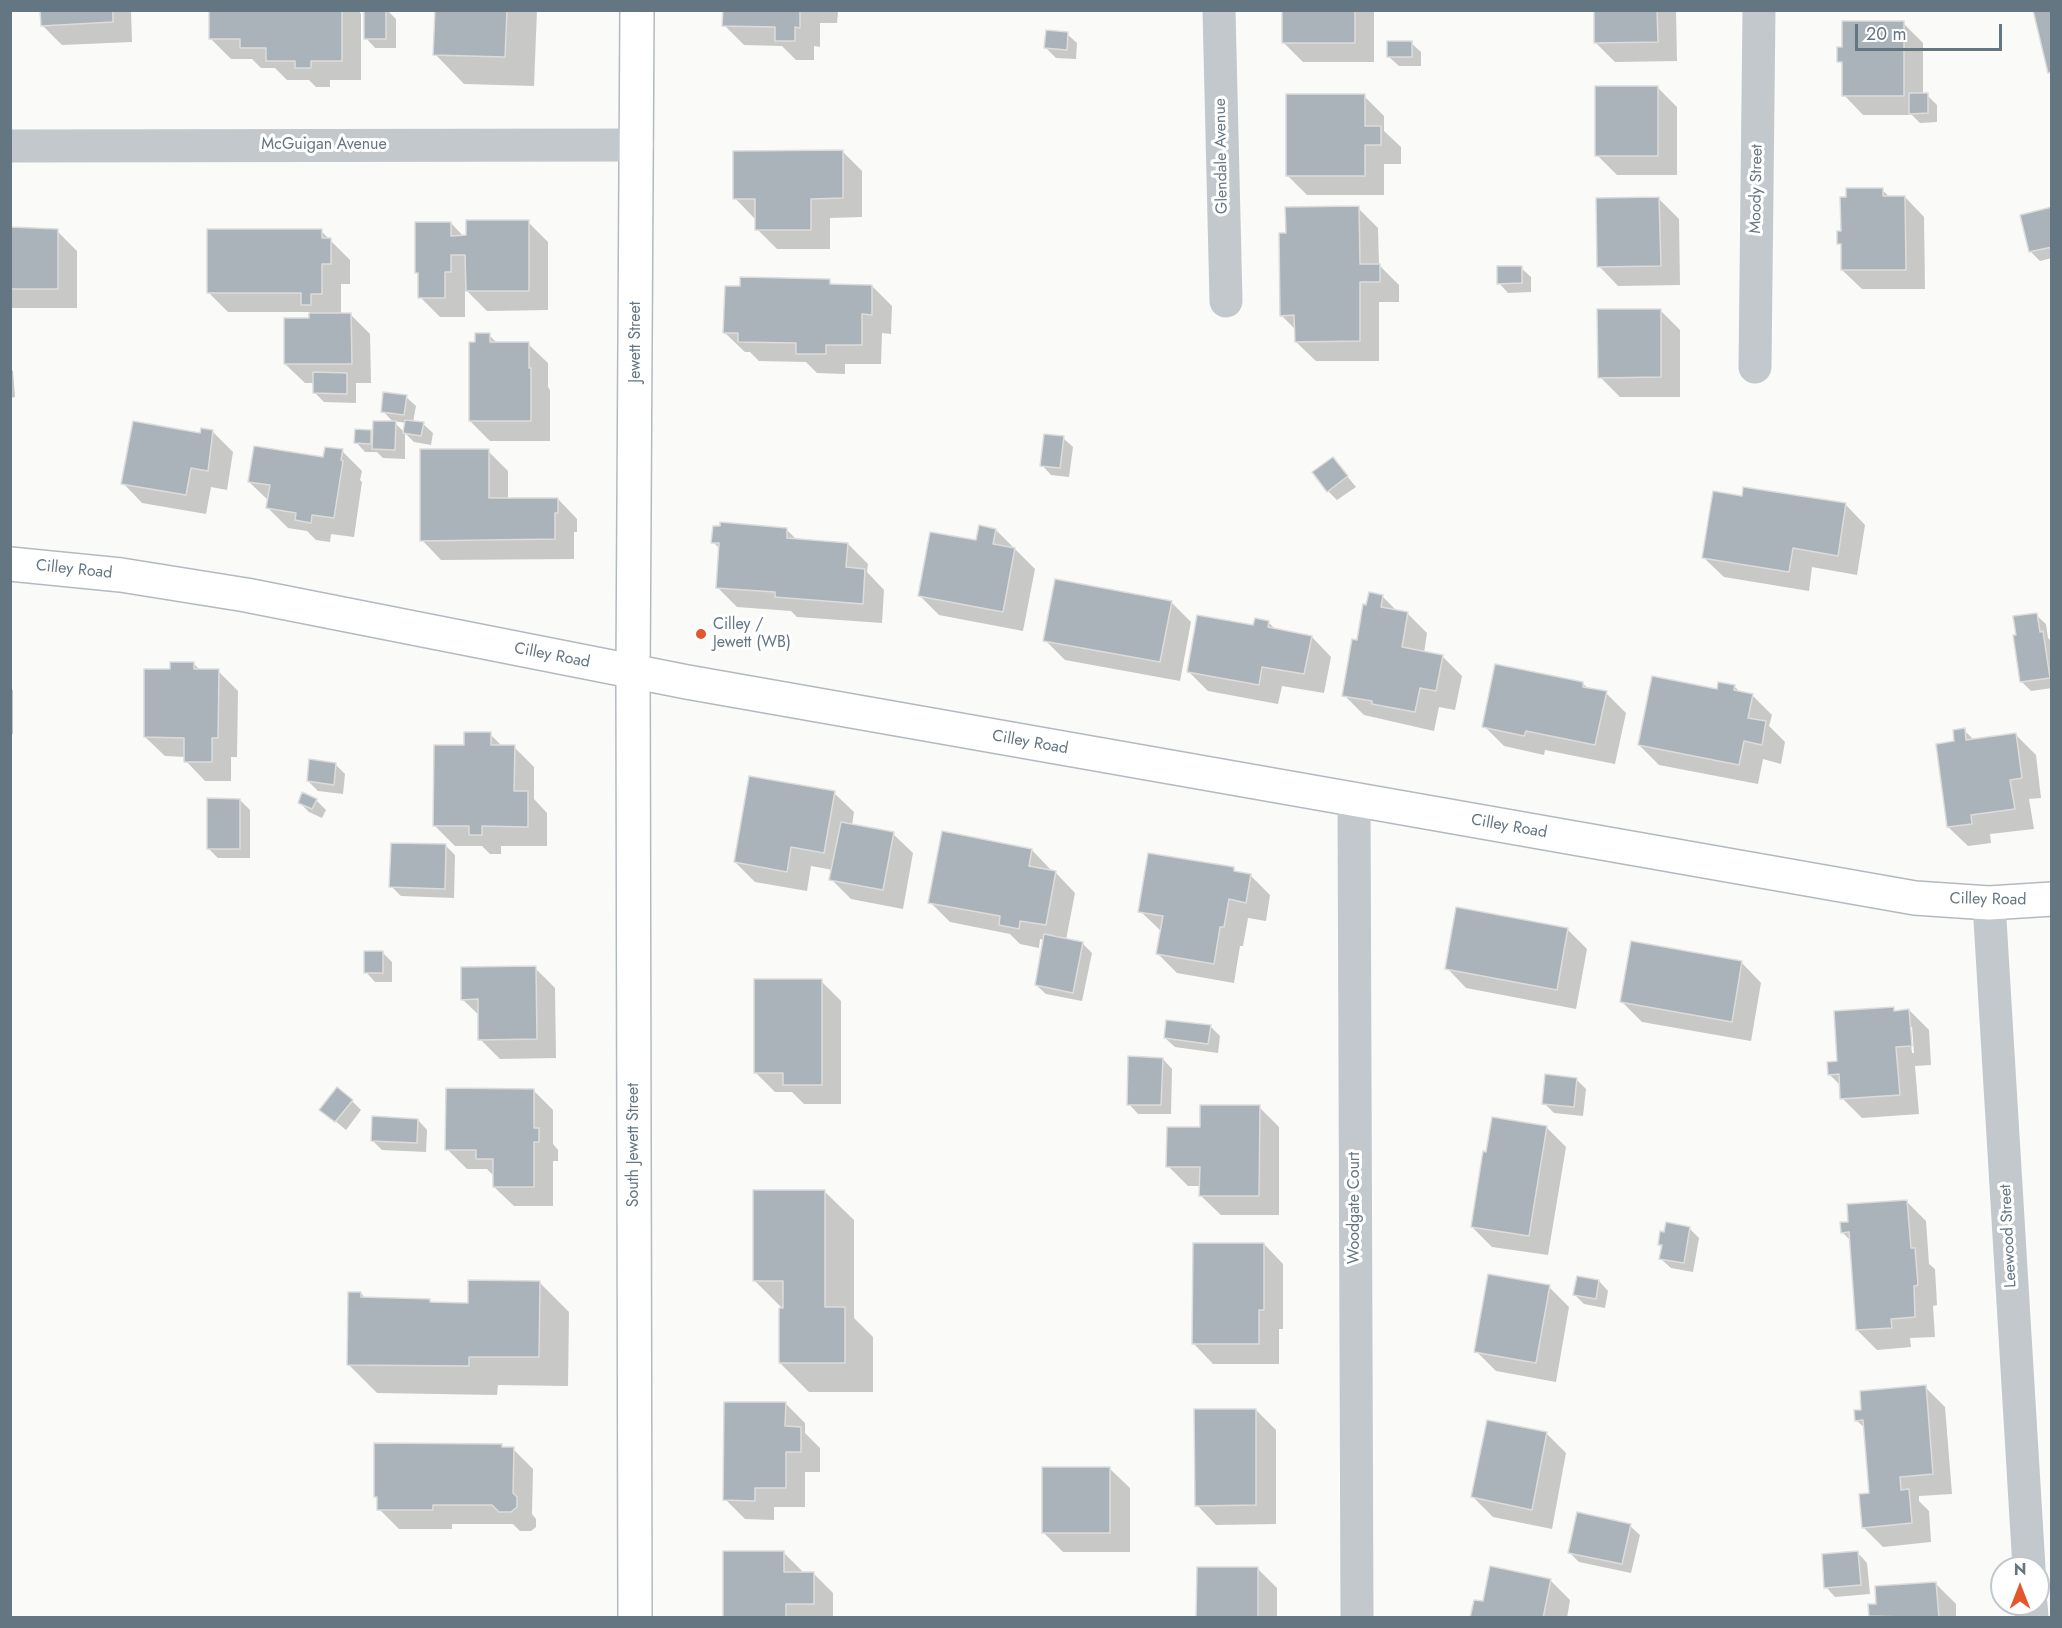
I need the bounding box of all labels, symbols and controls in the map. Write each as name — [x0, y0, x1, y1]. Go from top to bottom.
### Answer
scale bar — [1858, 12, 2005, 50]
text: 20 m — [1866, 21, 1906, 47]
street label: Glendale Avenue — [1211, 98, 1233, 214]
street label: McGuigan Avenue — [261, 135, 387, 155]
street label: Moody Street — [1747, 144, 1767, 234]
street label: Jewett Street — [626, 301, 646, 383]
street label: Cilley Road — [35, 556, 113, 584]
place label: Cilley / Jewett (WB) — [713, 615, 791, 653]
marker: Cilley / Jewett (WB) — [694, 627, 708, 641]
street label: Cilley Road — [512, 639, 592, 673]
street label: Cilley Road — [991, 727, 1069, 759]
street label: Cilley Road — [1470, 811, 1548, 843]
street label: Cilley Road — [1949, 890, 2027, 910]
street label: South Jewett Street — [624, 1083, 644, 1207]
street label: Woodgate Court — [1345, 1152, 1365, 1264]
street label: Leewood Street — [1997, 1184, 2021, 1288]
north arrow — [1990, 1556, 2050, 1616]
text: N — [2014, 1558, 2026, 1581]

